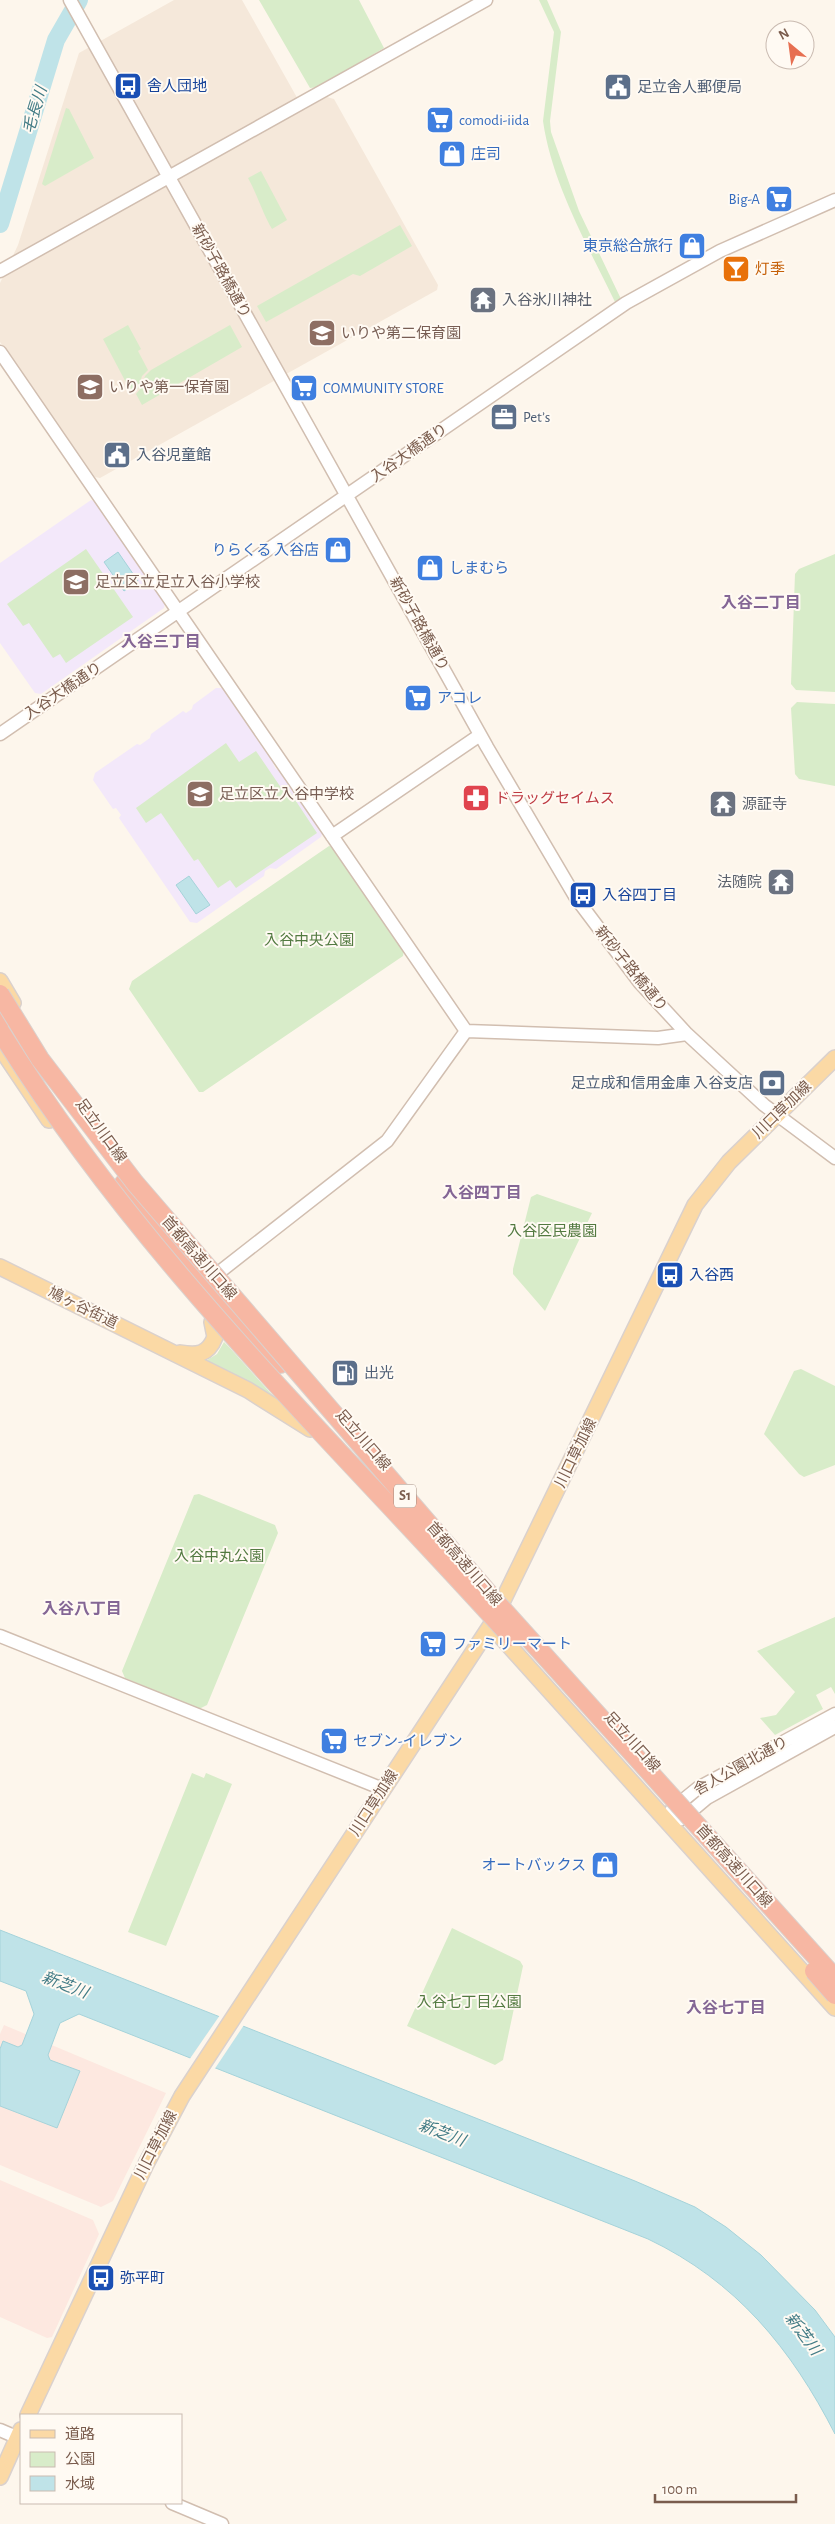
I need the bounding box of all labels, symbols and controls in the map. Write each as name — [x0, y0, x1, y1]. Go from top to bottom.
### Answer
north arrow — [765, 20, 815, 70]
text: N — [777, 26, 792, 43]
bus stop icon: 舎人団地 — [113, 71, 143, 101]
public building icon: 足立舎人郵便局 — [603, 72, 633, 102]
place label: 舎人団地 — [147, 78, 207, 94]
place label: 足立舎人郵便局 — [637, 79, 742, 95]
water label: 毛長川 — [19, 83, 50, 135]
supermarket icon: comodi-iida — [425, 105, 455, 135]
place label: comodi-iida — [459, 113, 529, 128]
shop icon: 庄司 — [437, 139, 467, 169]
place label: 庄司 — [471, 146, 501, 162]
supermarket icon: Big-A — [764, 184, 794, 214]
place label: Big-A — [728, 192, 760, 207]
street label: 新砂子路橋通り — [189, 221, 254, 321]
shop icon: 東京総合旅行 — [677, 231, 707, 261]
place label: 東京総合旅行 — [583, 237, 673, 254]
bar icon: 灯季 — [721, 254, 751, 284]
place label: 灯季 — [755, 261, 785, 277]
temple icon: 入谷氷川神社 — [468, 285, 498, 315]
place label: 入谷氷川神社 — [502, 292, 592, 308]
school or university icon: いりや第二保育園 — [307, 318, 337, 348]
place label: いりや第二保育園 — [341, 325, 461, 341]
school or university icon: いりや第一保育園 — [75, 372, 105, 402]
supermarket icon: COMMUNITY STORE — [289, 373, 319, 403]
place label: いりや第一保育園 — [109, 379, 229, 395]
place label: COMMUNITY STORE — [323, 381, 444, 396]
office icon: Pet’s — [489, 402, 519, 432]
place label: Pet’s — [523, 410, 550, 425]
street label: 入谷大橋通り — [367, 420, 450, 485]
public building icon: 入谷児童館 — [102, 440, 132, 470]
place label: 入谷児童館 — [136, 447, 211, 463]
shop icon: りらくる 入谷店 — [323, 535, 353, 565]
place label: りらくる 入谷店 — [212, 542, 319, 558]
shop icon: しまむら — [415, 553, 445, 583]
place label: しまむら — [449, 560, 509, 576]
school or university icon: 足立区立足立入谷小学校 — [61, 567, 91, 597]
place label: 足立区立足立入谷小学校 — [95, 574, 260, 590]
street label: 新砂子路橋通り — [387, 574, 452, 674]
district label: 入谷二丁目 — [721, 594, 801, 611]
district label: 入谷三丁目 — [121, 633, 201, 650]
street label: 入谷大橋通り — [21, 659, 105, 722]
supermarket icon: アコレ — [403, 683, 433, 713]
place label: アコレ — [437, 691, 482, 706]
school or university icon: 足立区立入谷中学校 — [185, 779, 215, 809]
pharmacy icon: ドラッグセイムス — [461, 783, 491, 813]
place label: 足立区立入谷中学校 — [219, 786, 354, 802]
temple icon: 源証寺 — [708, 789, 738, 819]
place label: ドラッグセイムス — [495, 790, 615, 806]
place label: 源証寺 — [742, 796, 787, 812]
temple icon: 法随院 — [766, 867, 796, 897]
place label: 法随院 — [717, 874, 762, 890]
bus stop icon: 入谷四丁目 — [568, 880, 598, 910]
place label: 入谷四丁目 — [602, 887, 677, 903]
street label: 新砂子路橋通り — [592, 923, 671, 1015]
park label: 入谷中央公園 — [264, 932, 354, 948]
bank icon: 足立成和信用金庫 入谷支店 — [757, 1068, 787, 1098]
place label: 足立成和信用金庫 入谷支店 — [571, 1075, 753, 1091]
street label: 川口草加線 — [749, 1078, 814, 1141]
street label: 足立川口線 — [73, 1096, 130, 1166]
district label: 入谷四丁目 — [442, 1184, 522, 1201]
street label: 首都高速川口線 — [159, 1213, 240, 1303]
park label: 入谷区民農園 — [507, 1223, 597, 1239]
bus stop icon: 入谷西 — [655, 1260, 685, 1290]
place label: 入谷西 — [689, 1267, 734, 1283]
street label: 鳩ヶ谷街道 — [46, 1284, 120, 1331]
fuel station icon: 出光 — [330, 1358, 360, 1388]
place label: 出光 — [364, 1365, 394, 1381]
street label: 足立川口線 — [333, 1406, 394, 1473]
street label: 川口草加線 — [552, 1416, 599, 1490]
road number: S1 — [394, 1484, 416, 1508]
street label: 首都高速川口線 — [424, 1519, 505, 1609]
park label: 入谷中丸公園 — [174, 1548, 264, 1564]
district label: 入谷八丁目 — [42, 1600, 122, 1617]
supermarket icon: ファミリーマート — [418, 1629, 448, 1659]
place label: ファミリーマート — [452, 1637, 572, 1652]
street label: 足立川口線 — [601, 1708, 663, 1775]
supermarket icon: セブン-イレブン — [319, 1726, 349, 1756]
street label: 舎人公園北通り — [690, 1732, 791, 1798]
place label: セブン-イレブン — [353, 1733, 463, 1749]
street label: 川口草加線 — [346, 1767, 401, 1839]
street label: 首都高速川口線 — [693, 1821, 775, 1910]
shop icon: オートバックス — [590, 1850, 620, 1880]
place label: オートバックス — [481, 1857, 586, 1873]
water label: 新芝川 — [40, 1968, 92, 2002]
park label: 入谷七丁目公園 — [416, 1994, 522, 2010]
district label: 入谷七丁目 — [686, 1999, 766, 2016]
street label: 川口草加線 — [131, 2108, 180, 2182]
water label: 新芝川 — [417, 2116, 469, 2150]
bus stop icon: 弥平町 — [86, 2263, 116, 2293]
place label: 弥平町 — [120, 2270, 165, 2286]
water label: 新芝川 — [782, 2309, 826, 2360]
legend — [20, 2414, 182, 2504]
text: 道路 — [65, 2426, 95, 2442]
text: 公園 — [65, 2451, 95, 2467]
scale bar — [655, 2472, 796, 2504]
text: 水域 — [65, 2476, 95, 2492]
text: 100 m — [662, 2482, 697, 2497]

